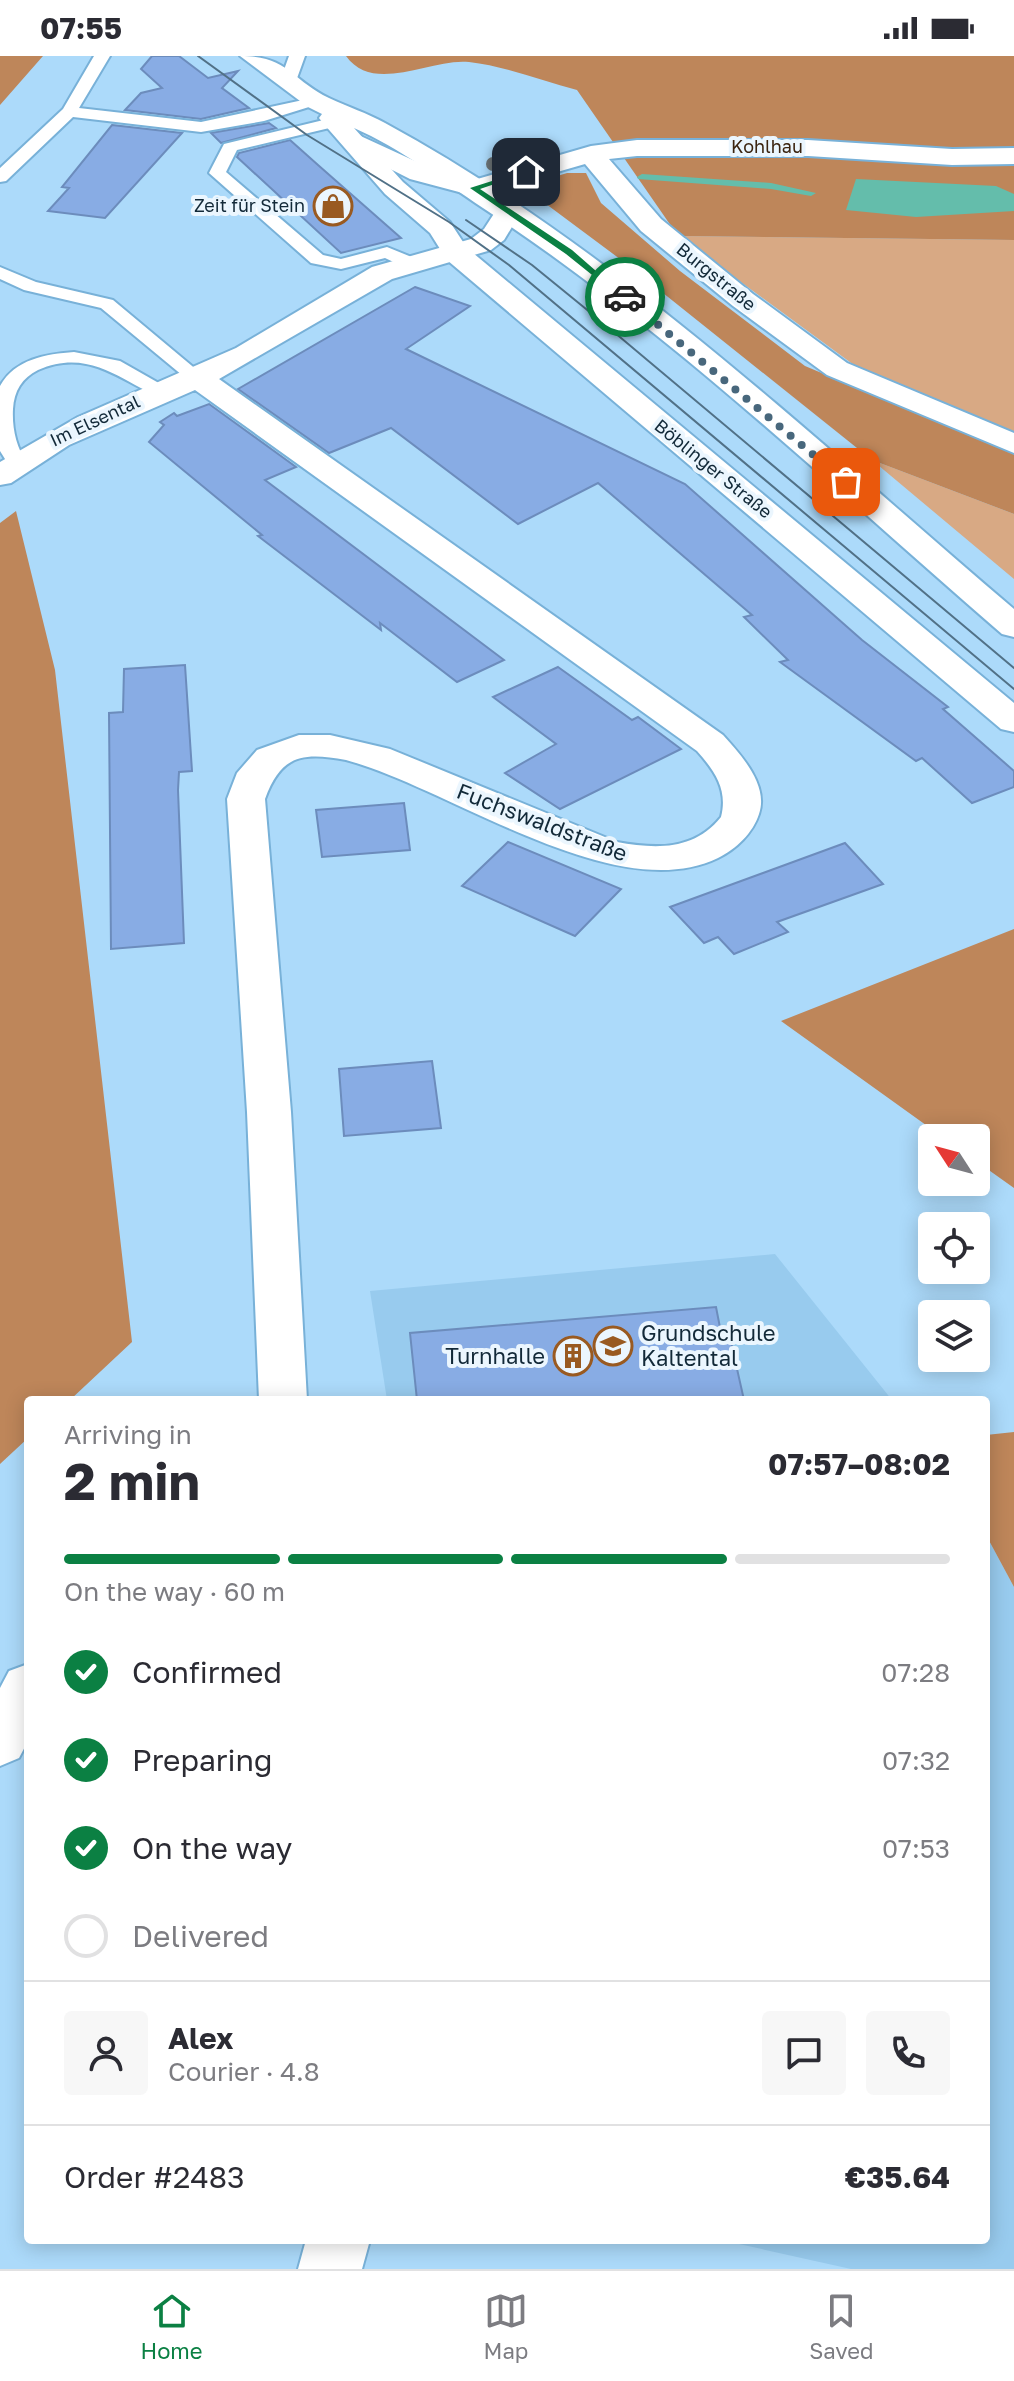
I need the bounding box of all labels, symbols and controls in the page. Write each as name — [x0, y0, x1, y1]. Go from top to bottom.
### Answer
text: 07:55 — [40, 10, 122, 46]
park label: Kohlhau — [731, 135, 803, 157]
pin — [492, 138, 560, 206]
icon: home — [504, 150, 548, 194]
shop icon: Zeit für Stein — [312, 185, 354, 227]
place label: Zeit für Stein — [194, 194, 305, 216]
street label: Burgstraße — [673, 238, 761, 315]
courier — [585, 257, 665, 337]
icon: car — [603, 275, 647, 319]
street label: Im Elsental — [46, 390, 143, 451]
street label: Böblinger Straße — [650, 414, 777, 522]
pin — [812, 448, 880, 516]
icon: bag — [824, 460, 868, 504]
street label: Fuchswaldstraße — [453, 777, 631, 866]
north arrow — [918, 1124, 990, 1196]
map controls — [918, 1124, 990, 1372]
button: locate — [918, 1212, 990, 1284]
button: layers — [918, 1300, 990, 1372]
place label: Grundschule Kaltental — [641, 1319, 776, 1371]
school or university icon: Grundschule Kaltental — [592, 1325, 634, 1367]
building icon: Turnhalle — [552, 1335, 594, 1377]
place label: Turnhalle — [445, 1342, 545, 1369]
text: Arriving in — [64, 1419, 192, 1450]
text: 07:57–08:02 — [768, 1446, 950, 1482]
text: 2 min — [64, 1449, 200, 1511]
text: On the way · 60 m — [64, 1576, 285, 1607]
icon: check — [64, 1650, 108, 1694]
text: Confirmed — [132, 1654, 282, 1690]
text: 07:28 — [881, 1657, 950, 1688]
icon: check — [64, 1738, 108, 1782]
text: Preparing — [132, 1742, 273, 1778]
text: 07:32 — [882, 1745, 950, 1776]
icon: check — [64, 1826, 108, 1870]
text: On the way — [132, 1830, 292, 1866]
text: 07:53 — [882, 1833, 950, 1864]
text: Delivered — [132, 1918, 269, 1954]
button: person — [64, 2011, 148, 2095]
button: chat — [762, 2011, 846, 2095]
button: phone — [866, 2011, 950, 2095]
text: Alex — [168, 2020, 233, 2056]
text: Courier · 4.8 — [168, 2056, 320, 2087]
text: Order #2483 — [64, 2159, 245, 2195]
text: €35.64 — [845, 2159, 950, 2195]
tab: Home — [140, 2289, 203, 2364]
tab: Map — [483, 2289, 528, 2364]
tab: Saved — [809, 2289, 874, 2364]

